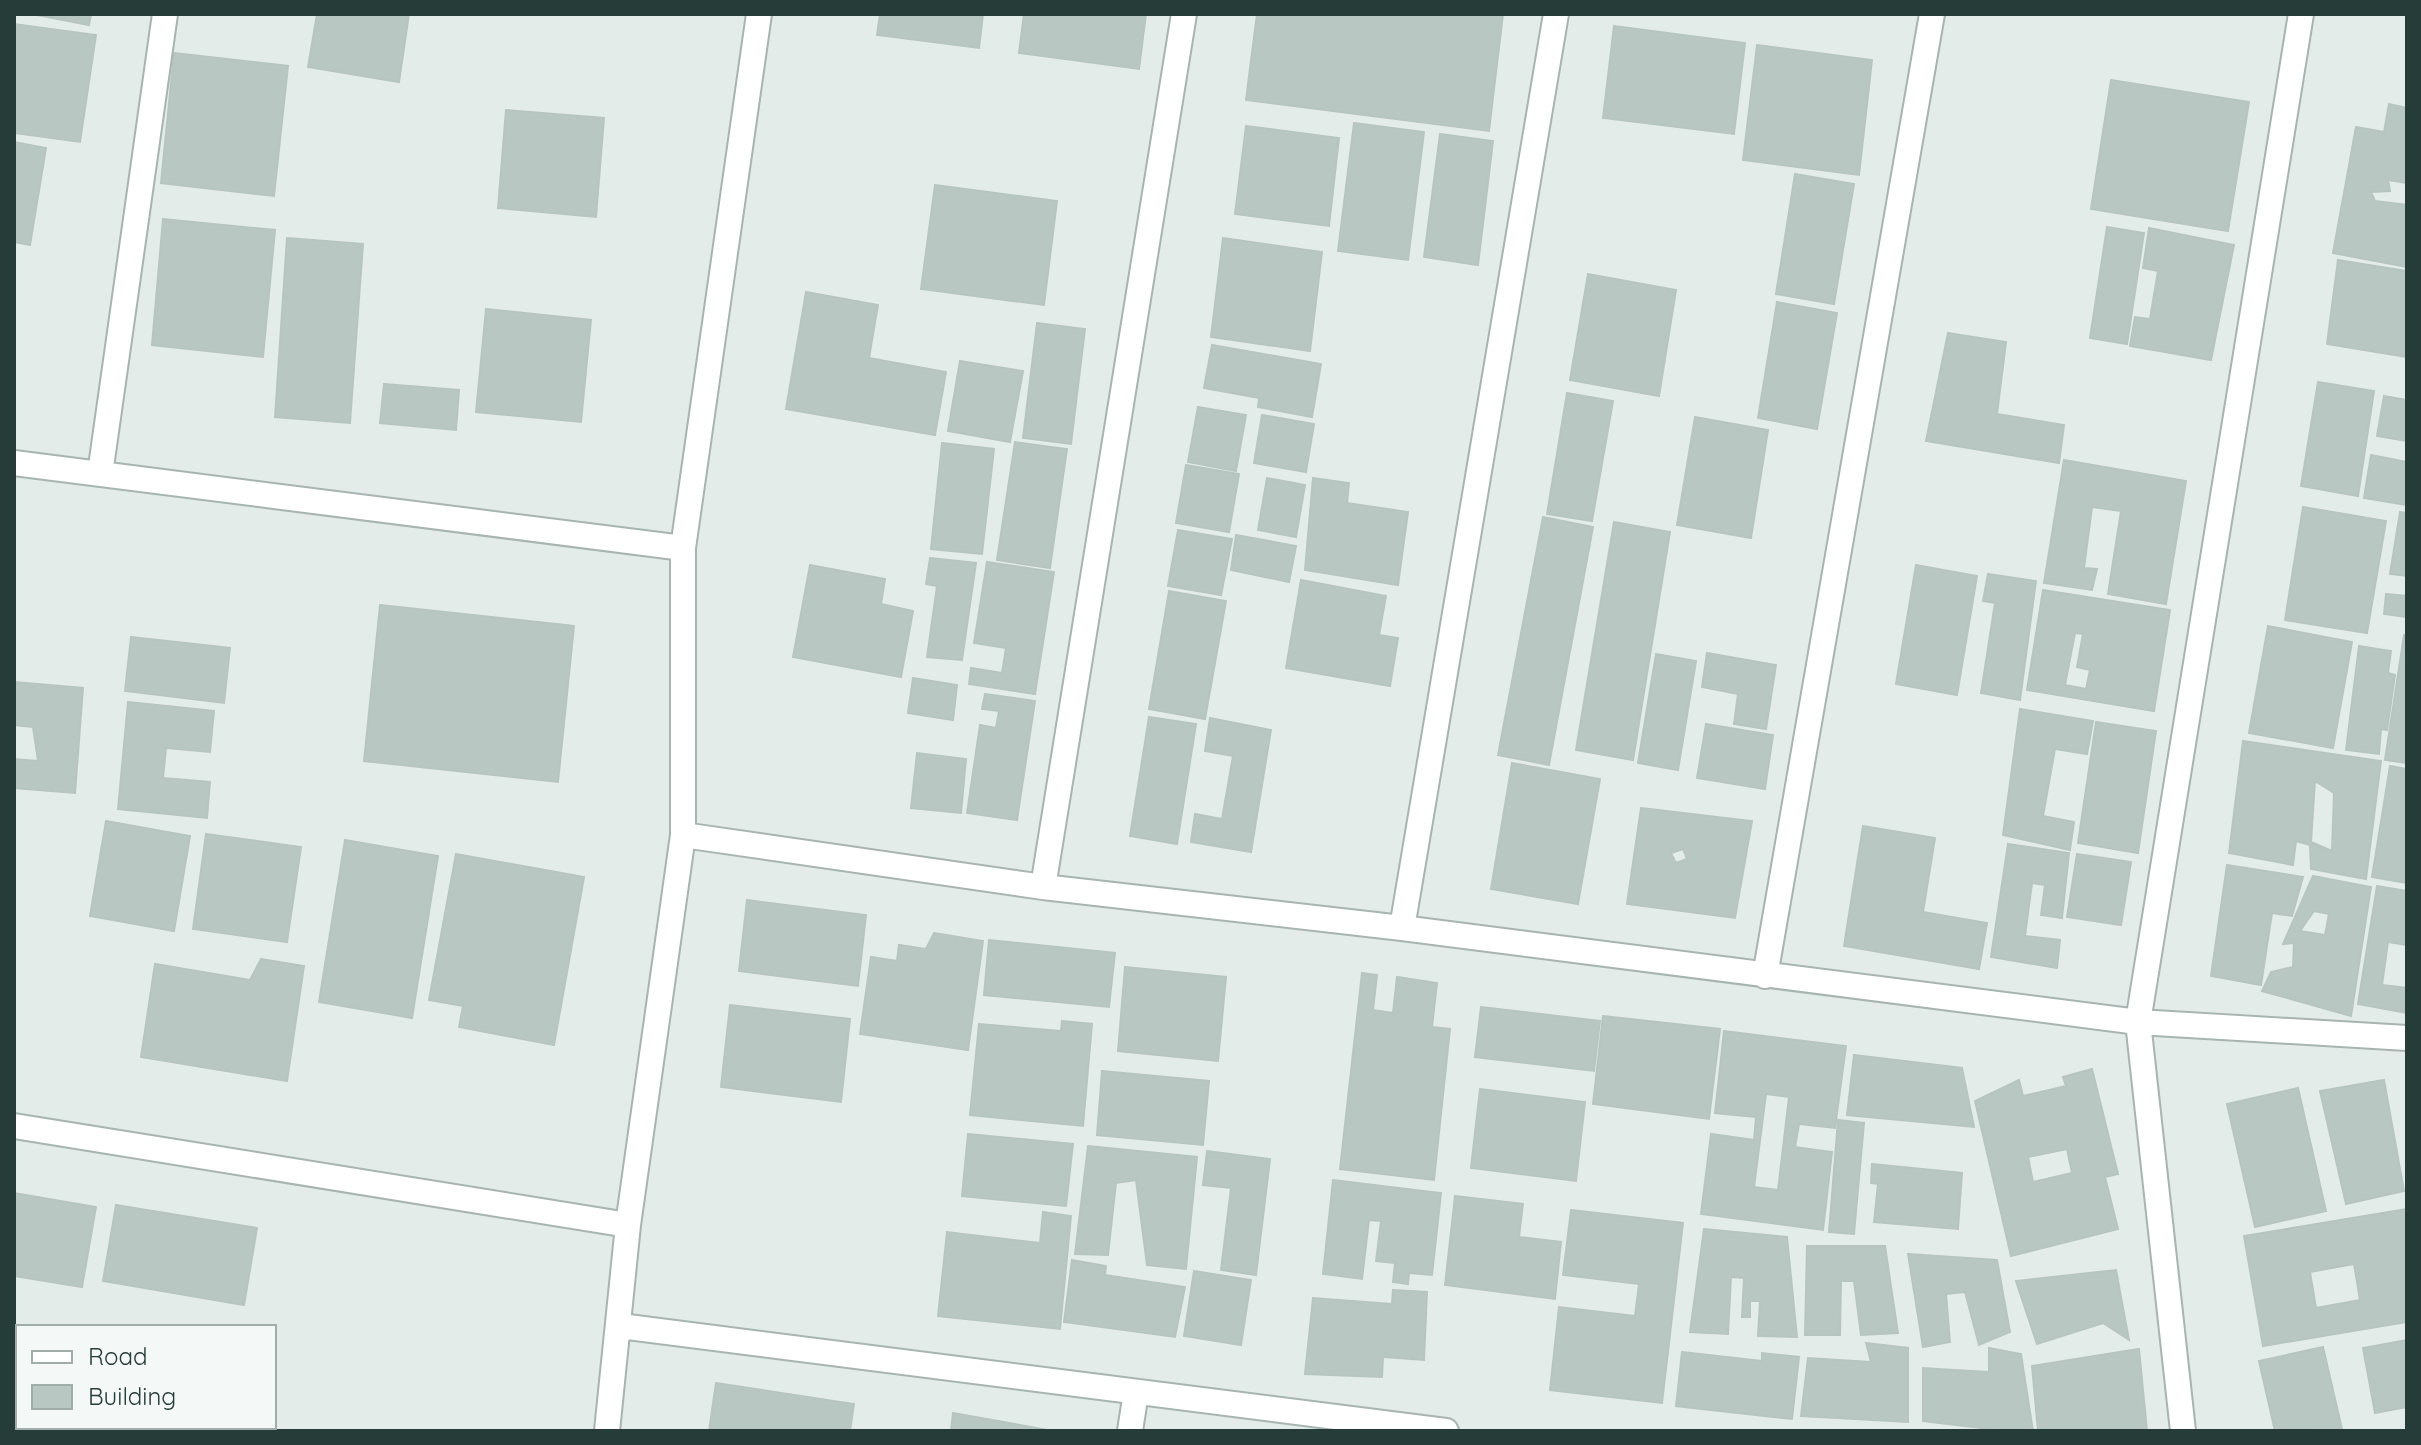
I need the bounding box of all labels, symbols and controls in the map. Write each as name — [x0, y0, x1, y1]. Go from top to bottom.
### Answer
legend — [16, 1325, 276, 1429]
text: Road — [88, 1341, 148, 1371]
text: Building — [88, 1381, 176, 1411]

